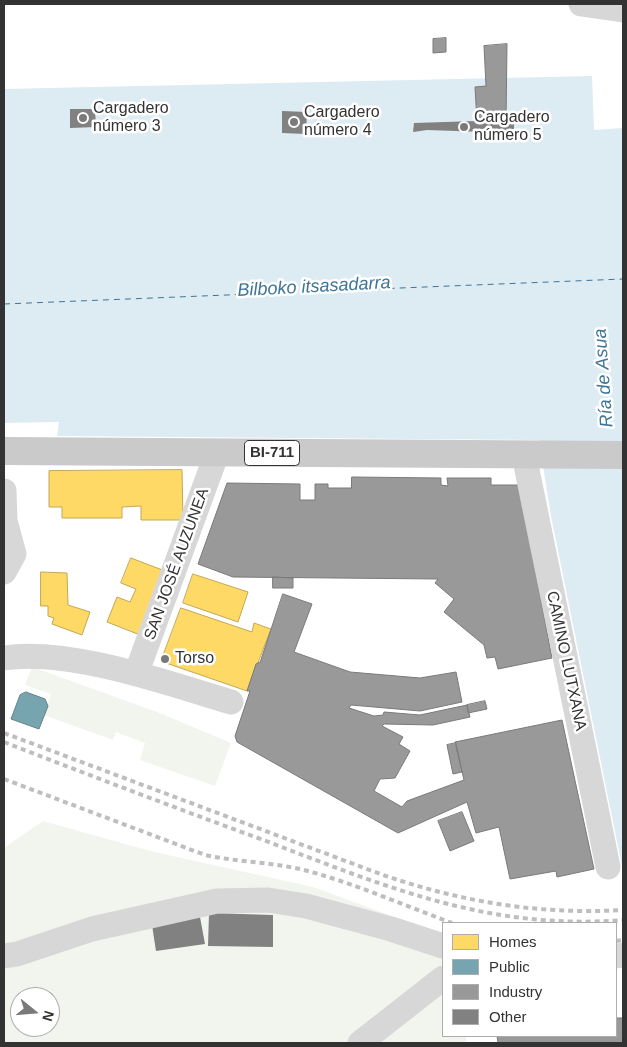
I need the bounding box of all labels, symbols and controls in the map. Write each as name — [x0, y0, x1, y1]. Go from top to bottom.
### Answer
place label: Cargadero número 3 — [93, 99, 169, 137]
place label: Cargadero número 4 — [304, 103, 380, 141]
place label: Cargadero número 5 — [474, 108, 550, 146]
marker: Cargadero número 3 — [77, 112, 89, 124]
marker: Cargadero número 4 — [288, 116, 300, 128]
marker: Cargadero número 5 — [458, 121, 470, 133]
water label: Bilboko itsasadarra — [237, 272, 391, 302]
water label: Ría de Asua — [590, 328, 618, 428]
road number: BI-711 — [244, 440, 300, 466]
street label: SAN JOSÉ AUZUNEA — [141, 486, 213, 642]
street label: CAMINO LUTXANA — [542, 589, 590, 733]
place label: Torso — [175, 649, 214, 669]
marker: Torso — [159, 653, 171, 665]
legend — [442, 922, 617, 1037]
text: Homes — [489, 933, 537, 950]
text: Public — [489, 958, 530, 975]
text: Industry — [489, 983, 542, 1000]
north arrow — [10, 987, 60, 1037]
text: Other — [489, 1008, 527, 1025]
text: N — [39, 1009, 58, 1023]

